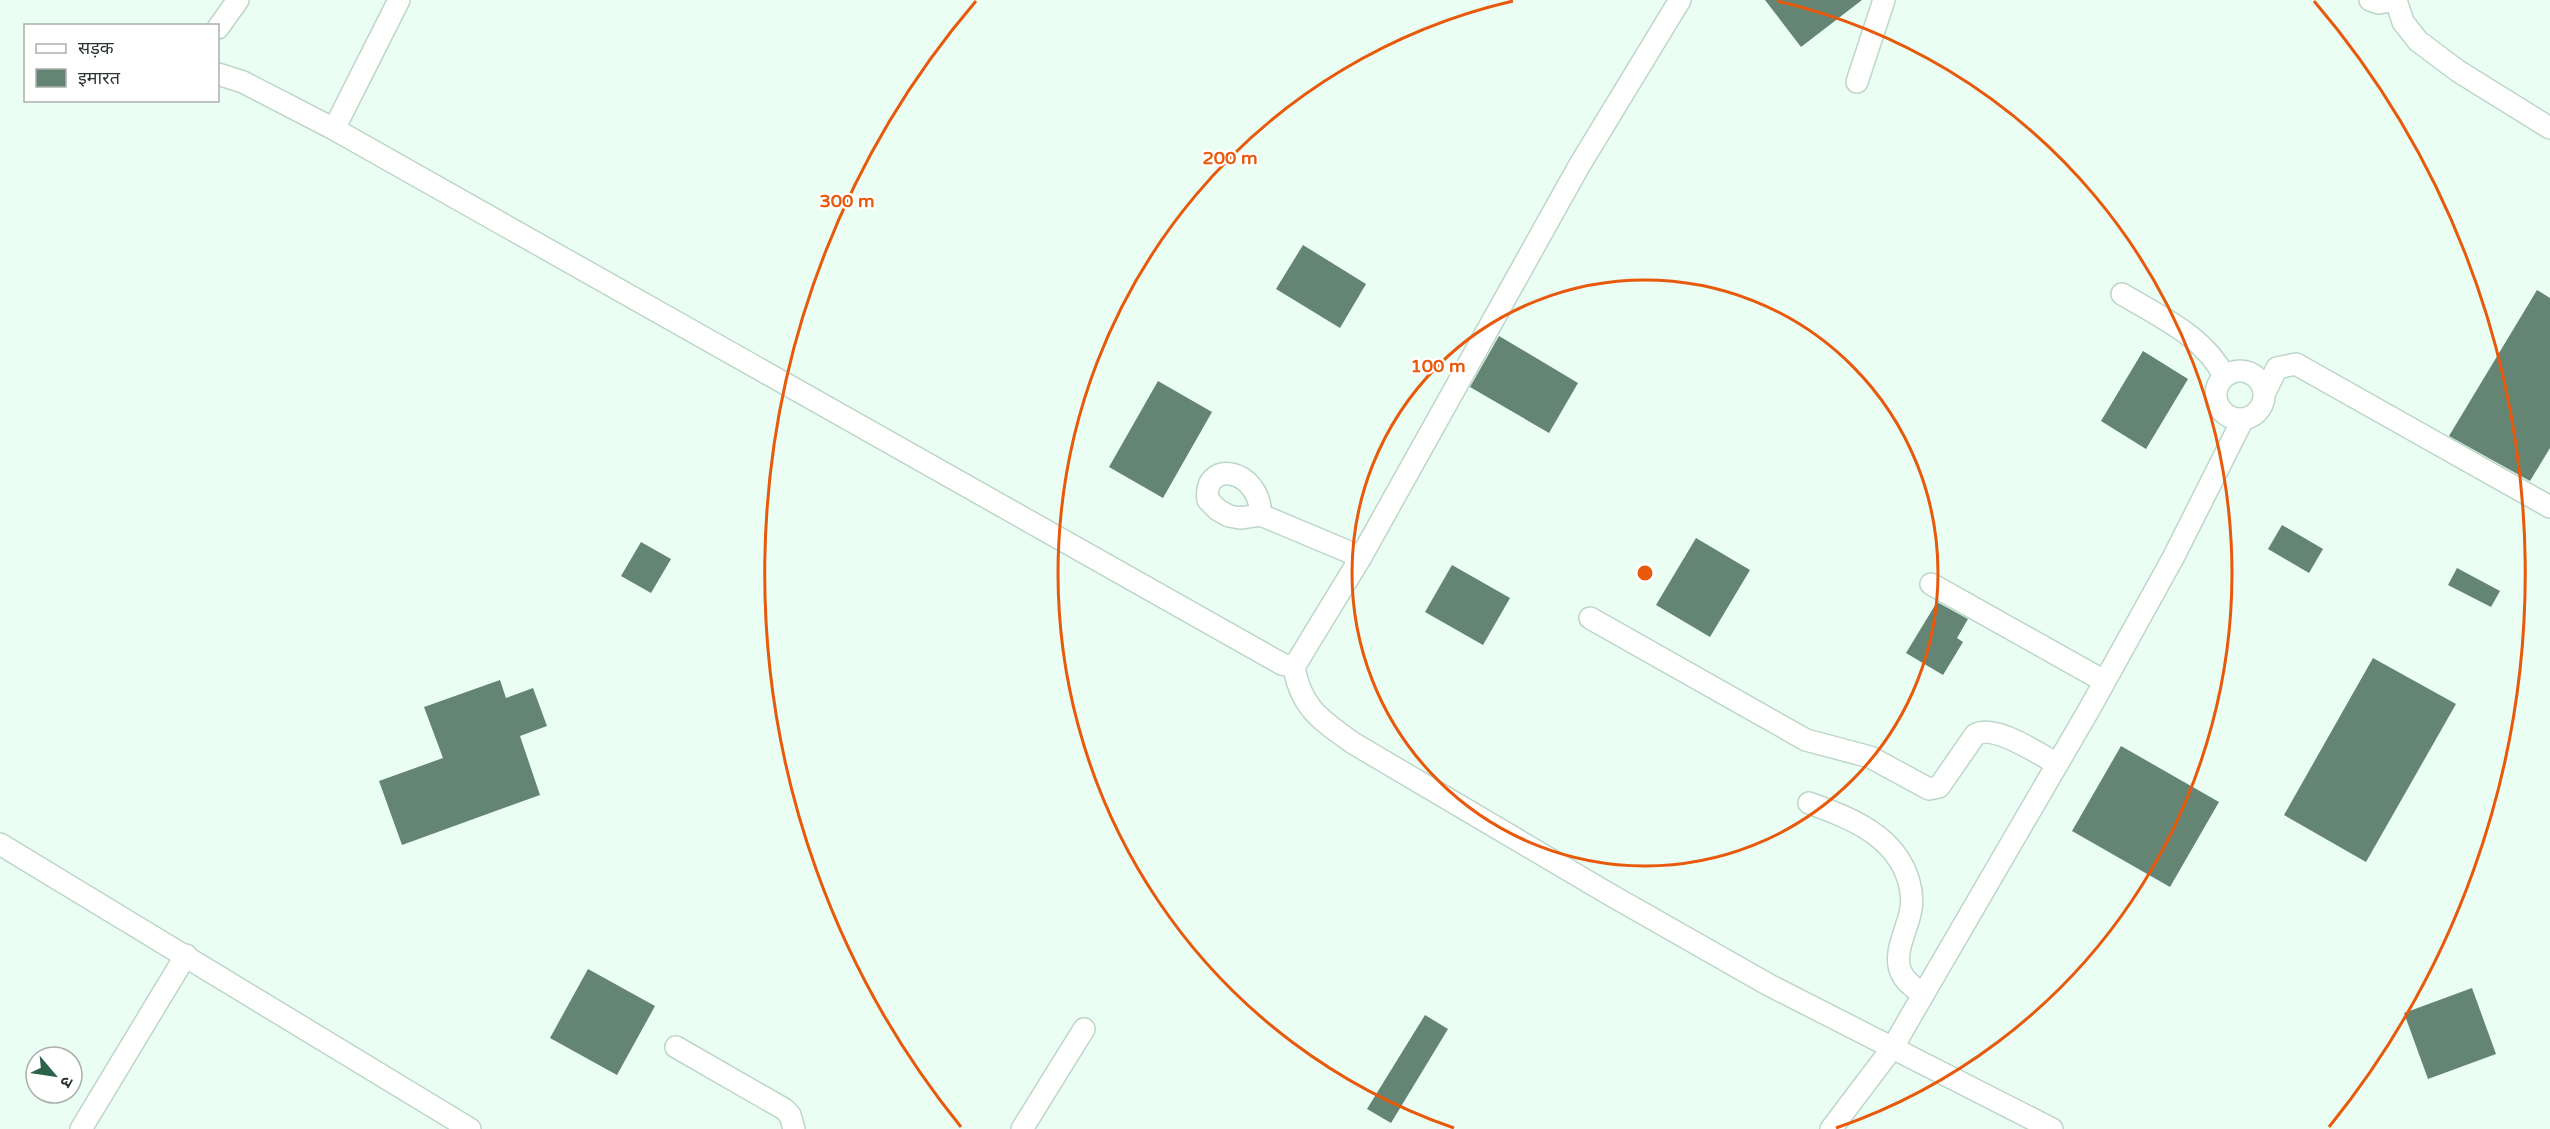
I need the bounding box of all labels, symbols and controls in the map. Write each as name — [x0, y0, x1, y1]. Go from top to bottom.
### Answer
legend — [24, 24, 219, 102]
text: सड़क — [78, 37, 115, 59]
text: इमारत — [78, 67, 121, 89]
text: 200 m — [1202, 147, 1258, 169]
text: 300 m — [819, 190, 875, 212]
text: 100 m — [1410, 355, 1466, 377]
centre of rings — [1635, 563, 1655, 583]
north arrow — [24, 1045, 84, 1105]
text: उ — [55, 1073, 77, 1091]

